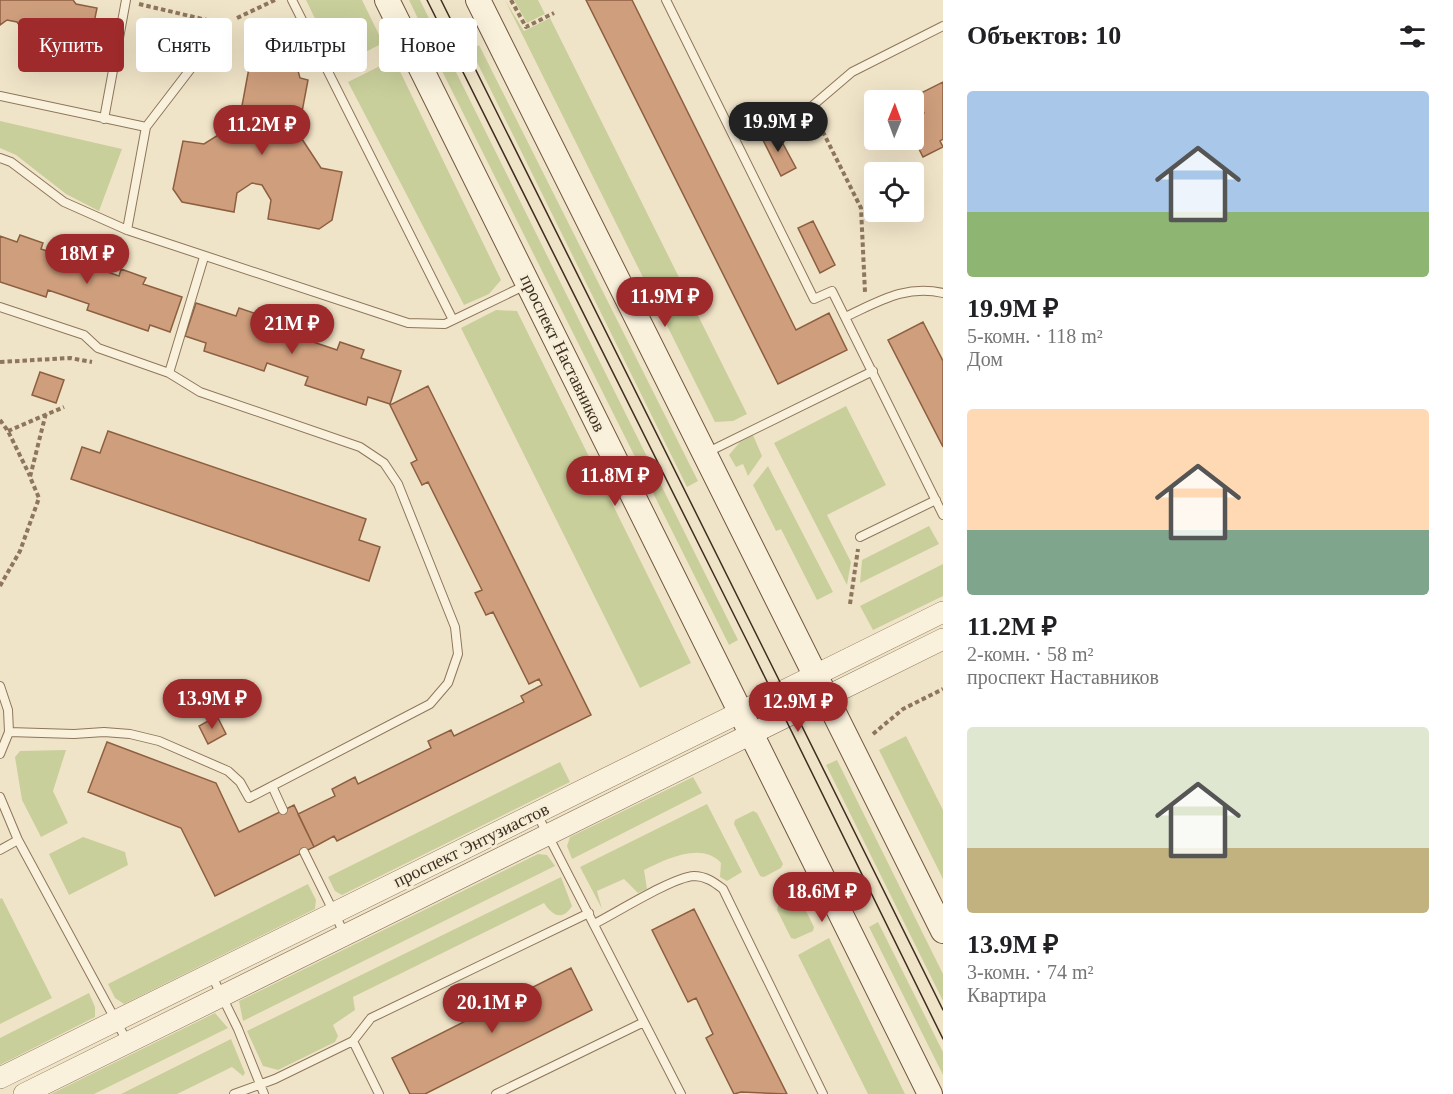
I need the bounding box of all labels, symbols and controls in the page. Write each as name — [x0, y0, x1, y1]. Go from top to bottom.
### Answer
chip: Купить — [18, 18, 124, 72]
chip: Снять — [136, 18, 232, 72]
chip: Фильтры — [244, 18, 367, 72]
chip: Новое — [379, 18, 477, 72]
icon: filters — [1396, 20, 1429, 53]
text: Объектов: 10 — [967, 21, 1121, 50]
north arrow — [864, 90, 924, 150]
map controls — [864, 90, 924, 222]
pin: 19.9M ₽ — [723, 102, 833, 153]
pin: 11.2M ₽ — [207, 105, 317, 156]
text: 19.9M ₽ — [743, 110, 813, 132]
text: 11.2M ₽ — [227, 113, 297, 135]
icon: home — [1144, 130, 1252, 238]
button: locate — [864, 162, 924, 222]
pin: 18M ₽ — [45, 234, 129, 285]
text: 18M ₽ — [59, 242, 115, 264]
street label: проспект Наставников — [516, 271, 610, 435]
pin: 11.9M ₽ — [610, 277, 720, 328]
text: 11.9M ₽ — [630, 285, 700, 307]
text: 19.9M ₽ — [967, 294, 1059, 323]
pin: 21M ₽ — [250, 304, 334, 355]
text: 21M ₽ — [264, 312, 320, 334]
text: 5-комн. · 118 m² — [967, 325, 1103, 347]
text: Дом — [967, 348, 1003, 370]
icon: home — [1144, 448, 1252, 556]
pin: 11.8M ₽ — [560, 456, 670, 507]
text: 11.8M ₽ — [580, 464, 650, 486]
text: 11.2M ₽ — [967, 612, 1057, 641]
text: 2-комн. · 58 m² — [967, 643, 1094, 665]
text: проспект Наставников — [967, 666, 1159, 688]
pin: 13.9M ₽ — [157, 679, 267, 730]
pin: 12.9M ₽ — [743, 682, 853, 733]
text: 13.9M ₽ — [177, 687, 247, 709]
text: 12.9M ₽ — [763, 690, 833, 712]
icon: home — [1144, 766, 1252, 874]
street label: проспект Энтузиастов — [390, 799, 552, 891]
pin: 18.6M ₽ — [767, 872, 877, 923]
text: 18.6M ₽ — [787, 880, 857, 902]
text: 13.9M ₽ — [967, 930, 1059, 959]
text: 3-комн. · 74 m² — [967, 961, 1094, 983]
pin: 20.1M ₽ — [437, 983, 547, 1034]
text: Квартира — [967, 984, 1046, 1006]
text: 20.1M ₽ — [457, 991, 527, 1013]

